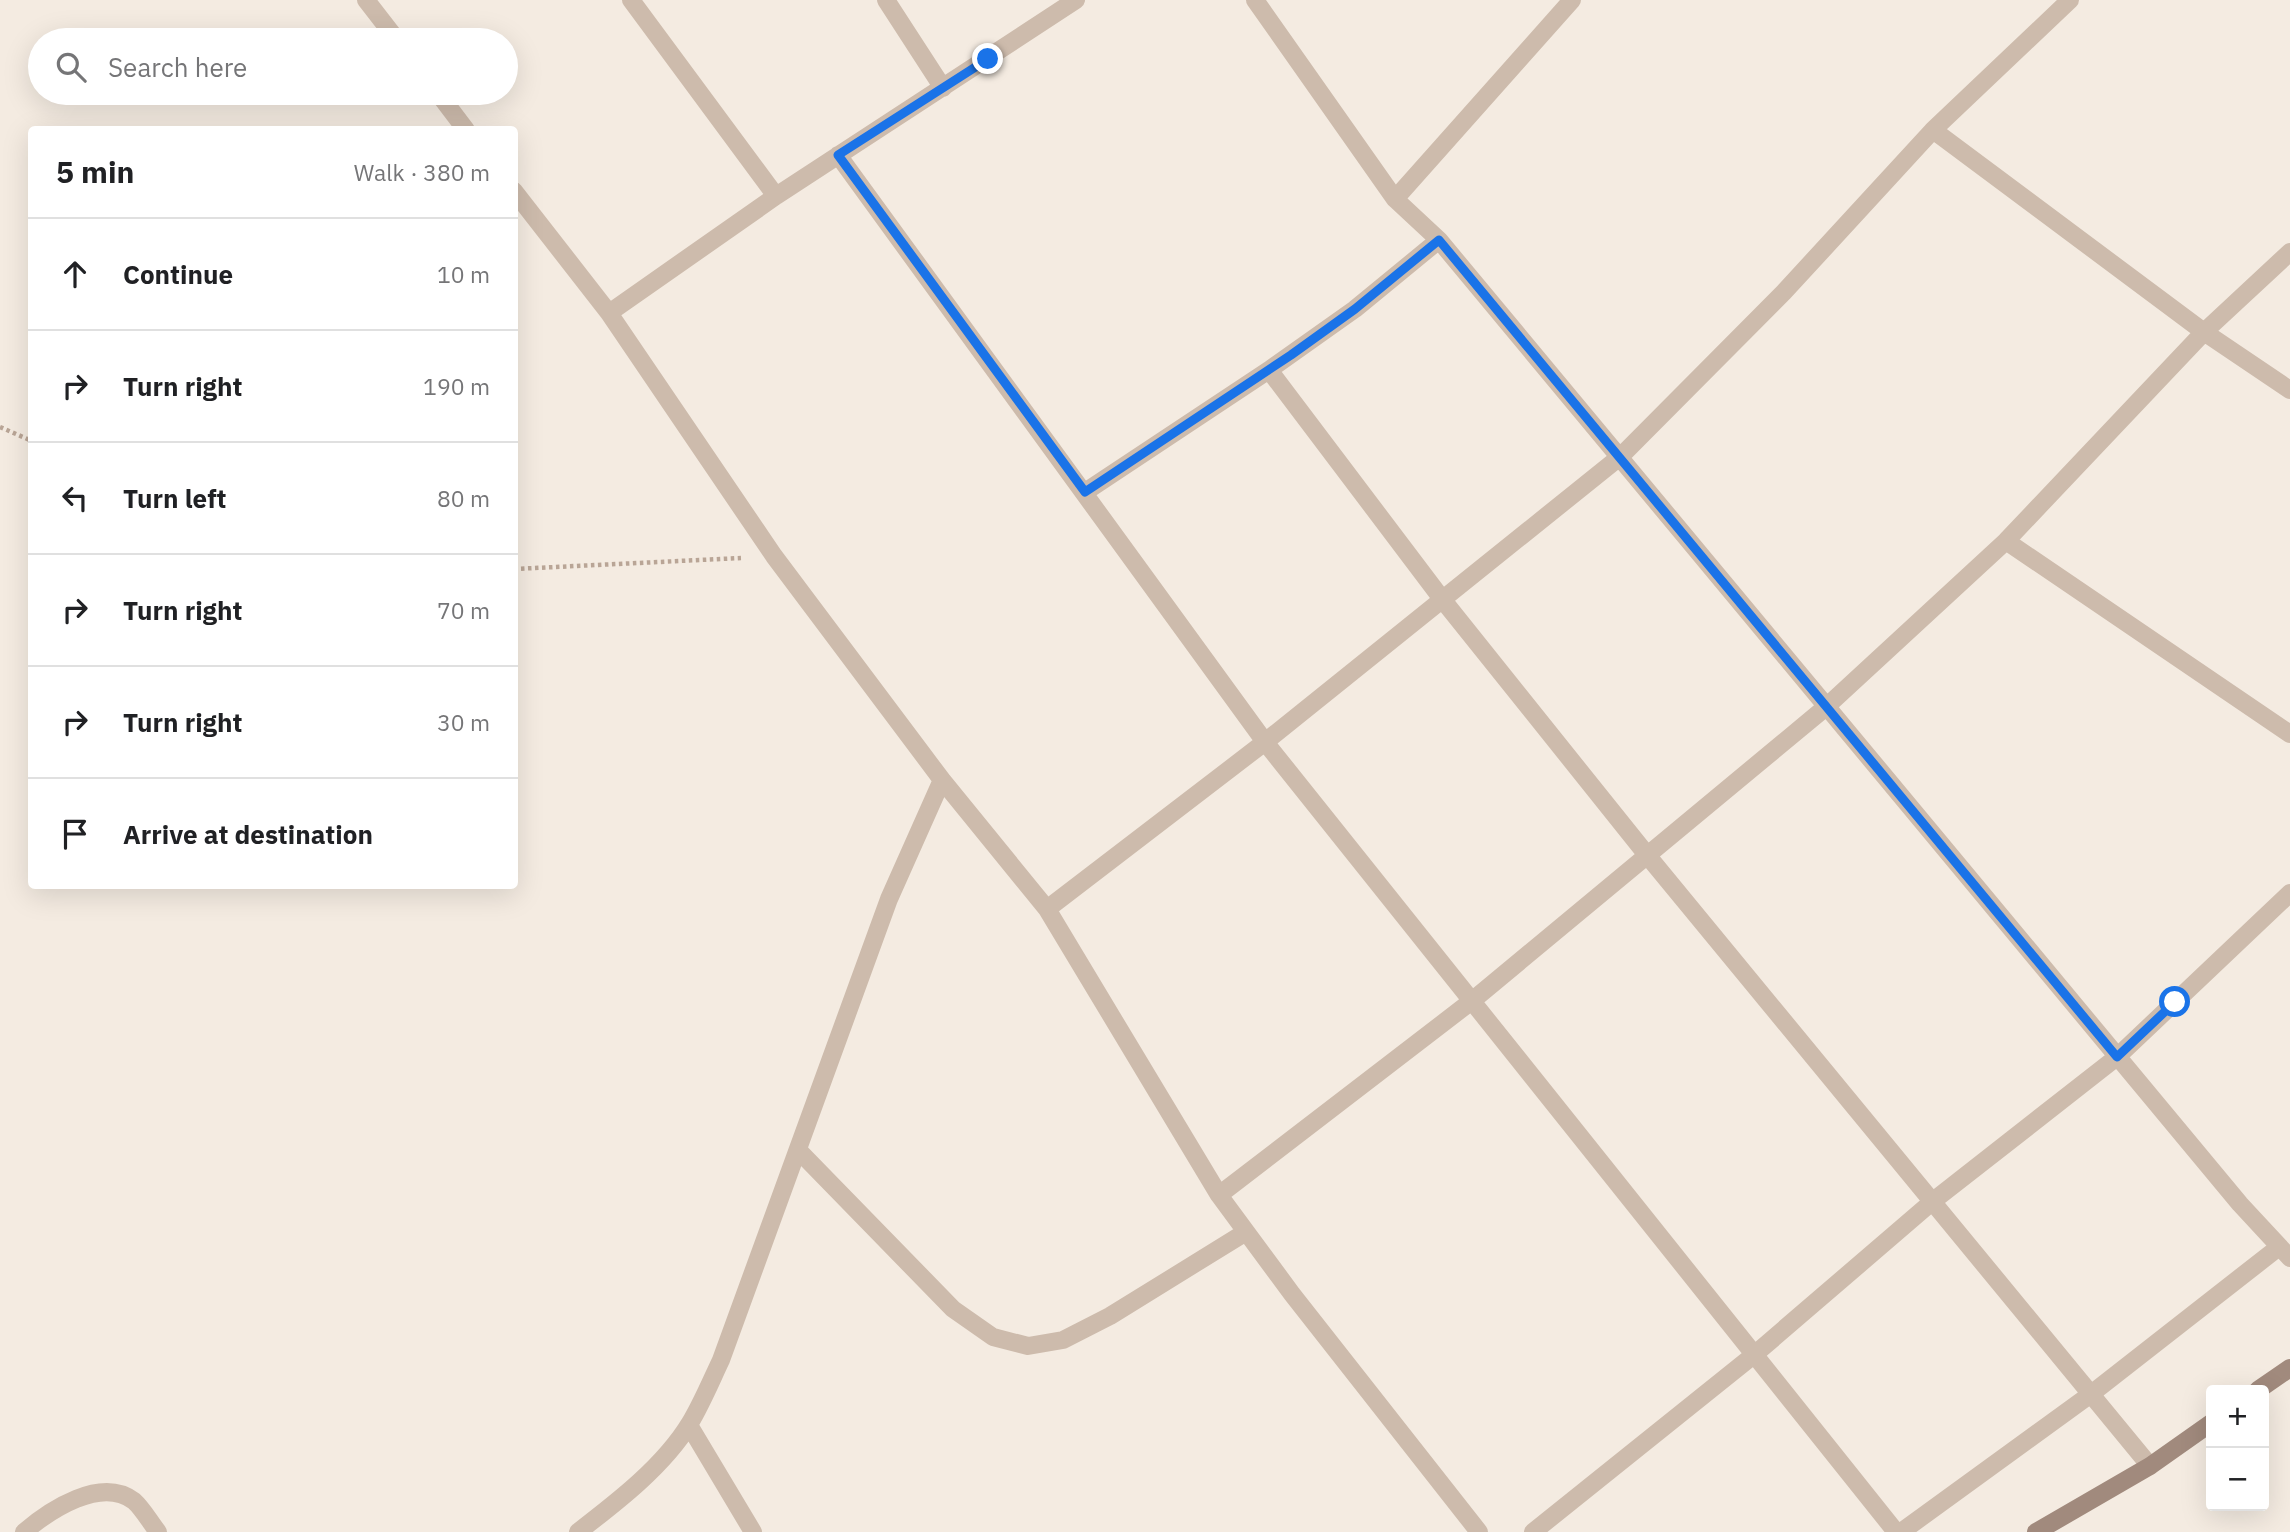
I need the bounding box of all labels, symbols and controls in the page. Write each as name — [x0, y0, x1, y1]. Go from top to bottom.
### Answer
search box — [28, 28, 518, 105]
route end — [972, 43, 1003, 74]
icon: search — [52, 48, 90, 86]
text: Search here — [108, 50, 247, 84]
text: 5 min — [56, 152, 134, 191]
text: Walk · 380 m — [354, 157, 490, 187]
icon: ahead — [56, 255, 94, 293]
text: Continue — [123, 257, 233, 291]
text: 10 m — [437, 259, 490, 289]
icon: right — [56, 367, 94, 405]
text: Turn right — [123, 369, 242, 403]
text: 190 m — [423, 371, 490, 401]
icon: left — [56, 479, 94, 517]
text: Turn left — [123, 481, 226, 515]
text: 80 m — [437, 483, 490, 513]
icon: right — [56, 591, 94, 629]
text: Turn right — [123, 593, 242, 627]
text: 70 m — [437, 595, 490, 625]
icon: right — [56, 703, 94, 741]
text: Turn right — [123, 705, 242, 739]
text: 30 m — [437, 707, 490, 737]
icon: arrive — [56, 815, 94, 853]
text: Arrive at destination — [123, 817, 373, 851]
route start — [2159, 986, 2190, 1017]
map controls — [2206, 1385, 2269, 1511]
button: + — [2206, 1385, 2269, 1448]
button: − — [2206, 1448, 2269, 1511]

